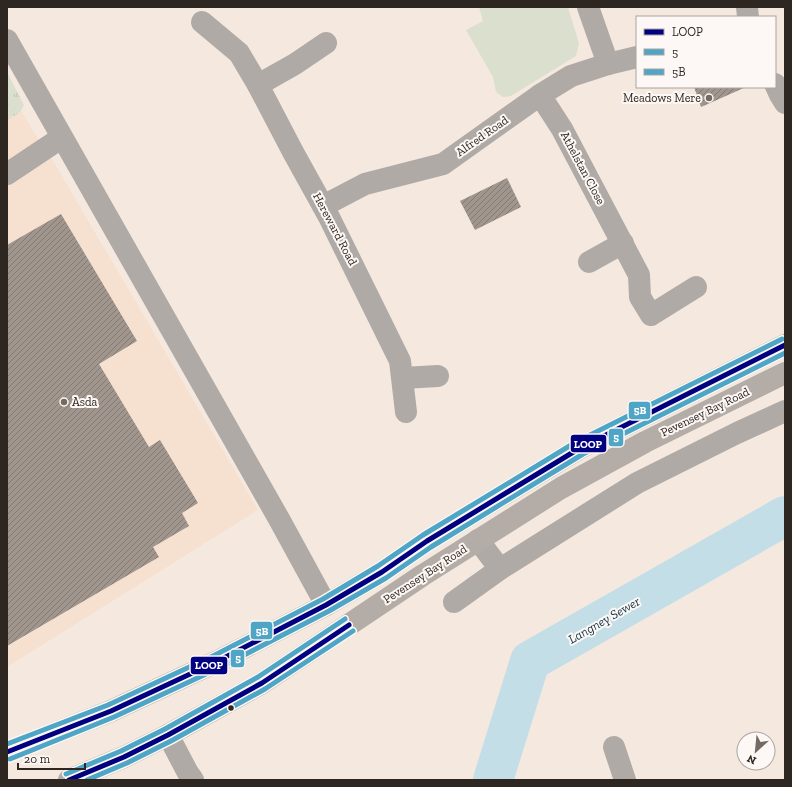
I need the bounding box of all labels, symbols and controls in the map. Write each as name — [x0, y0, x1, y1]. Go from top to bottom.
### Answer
legend — [636, 16, 776, 88]
text: LOOP — [672, 25, 703, 39]
text: 5 — [672, 45, 678, 59]
text: 5B — [672, 65, 685, 79]
place label: Meadows Mere — [623, 91, 701, 105]
marker: Meadows Mere — [704, 93, 714, 103]
street label: Alfred Road — [453, 113, 511, 159]
street label: Athelstan Close — [558, 129, 608, 207]
street label: Hereward Road — [310, 190, 360, 268]
street label: Pevensey Bay Road — [658, 384, 752, 440]
place label: Asda — [72, 395, 98, 409]
marker: Asda — [59, 397, 69, 407]
line badge: 5B — [628, 401, 651, 420]
text: 5B — [634, 404, 646, 417]
line badge: 5 — [608, 428, 624, 447]
text: 5 — [613, 431, 619, 444]
line badge: LOOP — [570, 434, 607, 453]
text: LOOP — [574, 438, 603, 451]
street label: Pevensey Bay Road — [381, 542, 470, 606]
water label: Langney Sewer — [566, 593, 643, 646]
line badge: 5B — [250, 621, 273, 640]
text: 5B — [256, 625, 268, 638]
line badge: 5 — [230, 649, 245, 668]
text: 5 — [235, 652, 241, 665]
line badge: LOOP — [190, 656, 228, 675]
text: LOOP — [195, 659, 224, 672]
unlabelled marker — [226, 703, 236, 713]
north arrow — [736, 731, 776, 771]
scale bar — [18, 745, 85, 771]
text: N — [744, 751, 758, 767]
text: 20 m — [24, 752, 51, 766]

